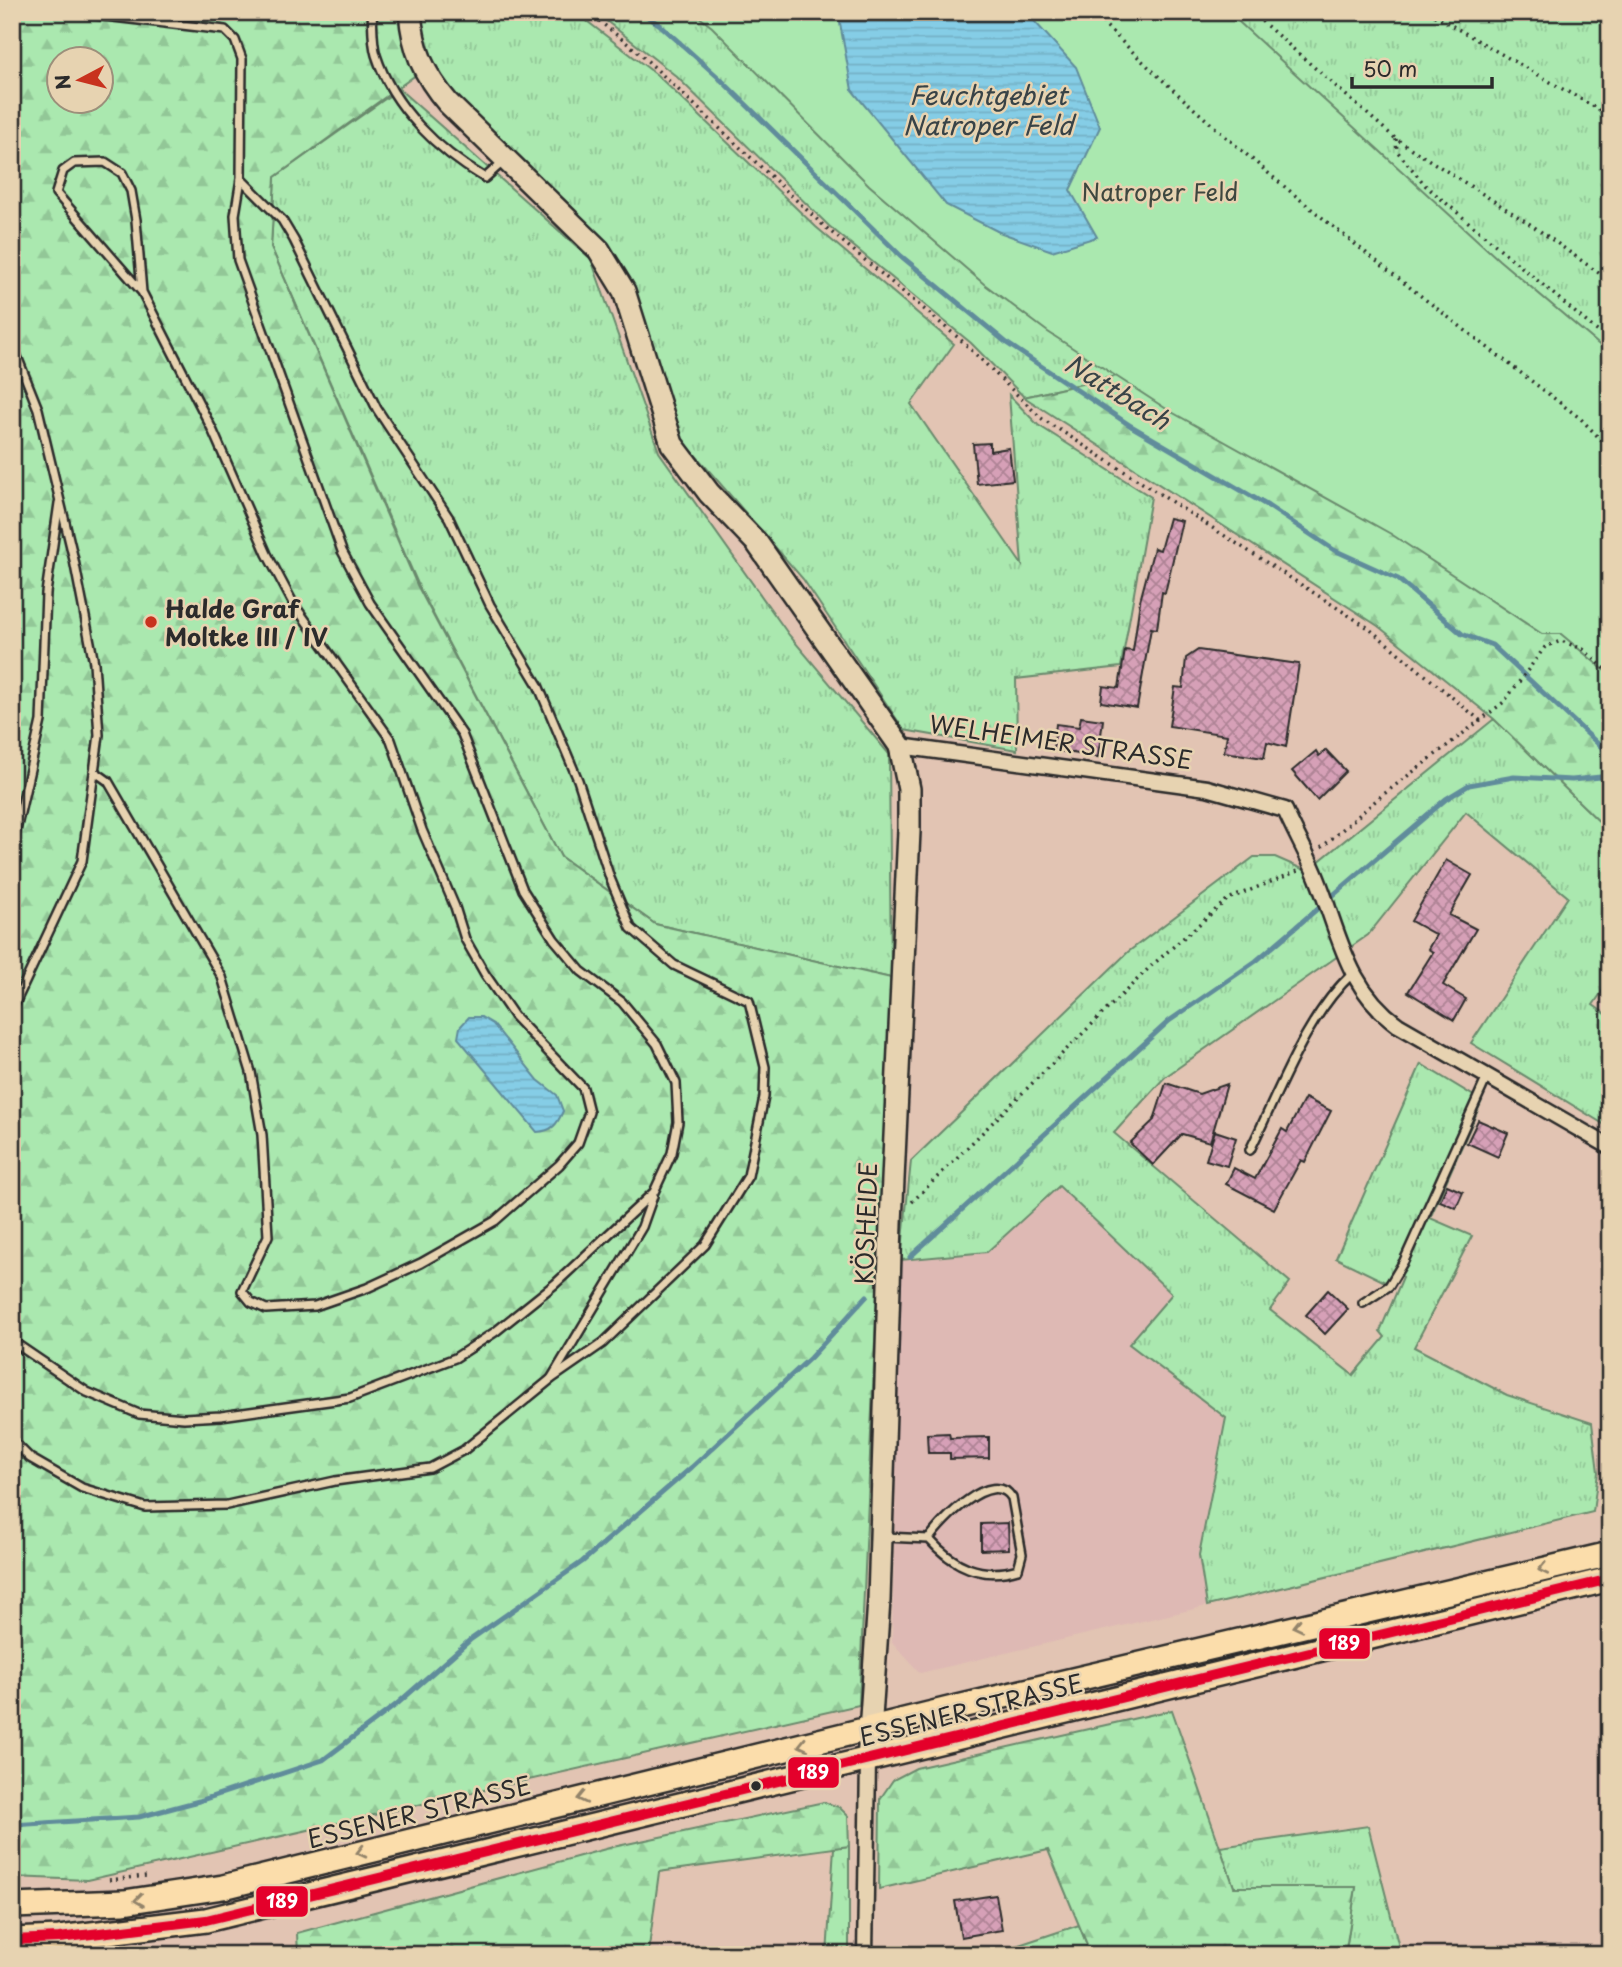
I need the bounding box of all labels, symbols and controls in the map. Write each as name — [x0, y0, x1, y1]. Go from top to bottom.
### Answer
north arrow — [46, 46, 116, 116]
scale bar — [1352, 46, 1492, 90]
text: 50 m — [1363, 52, 1417, 84]
text: N — [47, 73, 77, 91]
water label: Feuchtgebiet Natroper Feld — [903, 75, 1078, 144]
park label: Natroper Feld — [1082, 173, 1238, 209]
water label: Nattbach — [1058, 343, 1179, 439]
place label: Halde Graf Moltke III / IV — [165, 590, 328, 654]
marker: Halde Graf Moltke III / IV — [143, 614, 159, 630]
street label: WELHEIMER STRASSE — [927, 705, 1195, 777]
street label: KÖSHEIDE — [845, 1161, 885, 1285]
one-way arrow — [1537, 1561, 1549, 1575]
one-way arrow — [1292, 1618, 1304, 1632]
line badge: 189 — [1318, 1627, 1371, 1660]
text: 189 — [1328, 1628, 1360, 1656]
street label: ESSENER STRASSE — [855, 1664, 1087, 1754]
one-way arrow — [797, 1737, 809, 1751]
line badge: 189 — [787, 1756, 840, 1789]
text: 189 — [797, 1757, 829, 1785]
street label: ESSENER STRASSE — [303, 1766, 535, 1856]
unlabelled marker — [749, 1779, 763, 1793]
one-way arrow — [576, 1790, 588, 1804]
one-way arrow — [355, 1844, 367, 1858]
line badge: 189 — [255, 1885, 309, 1918]
text: 189 — [266, 1886, 298, 1914]
one-way arrow — [133, 1893, 144, 1908]

